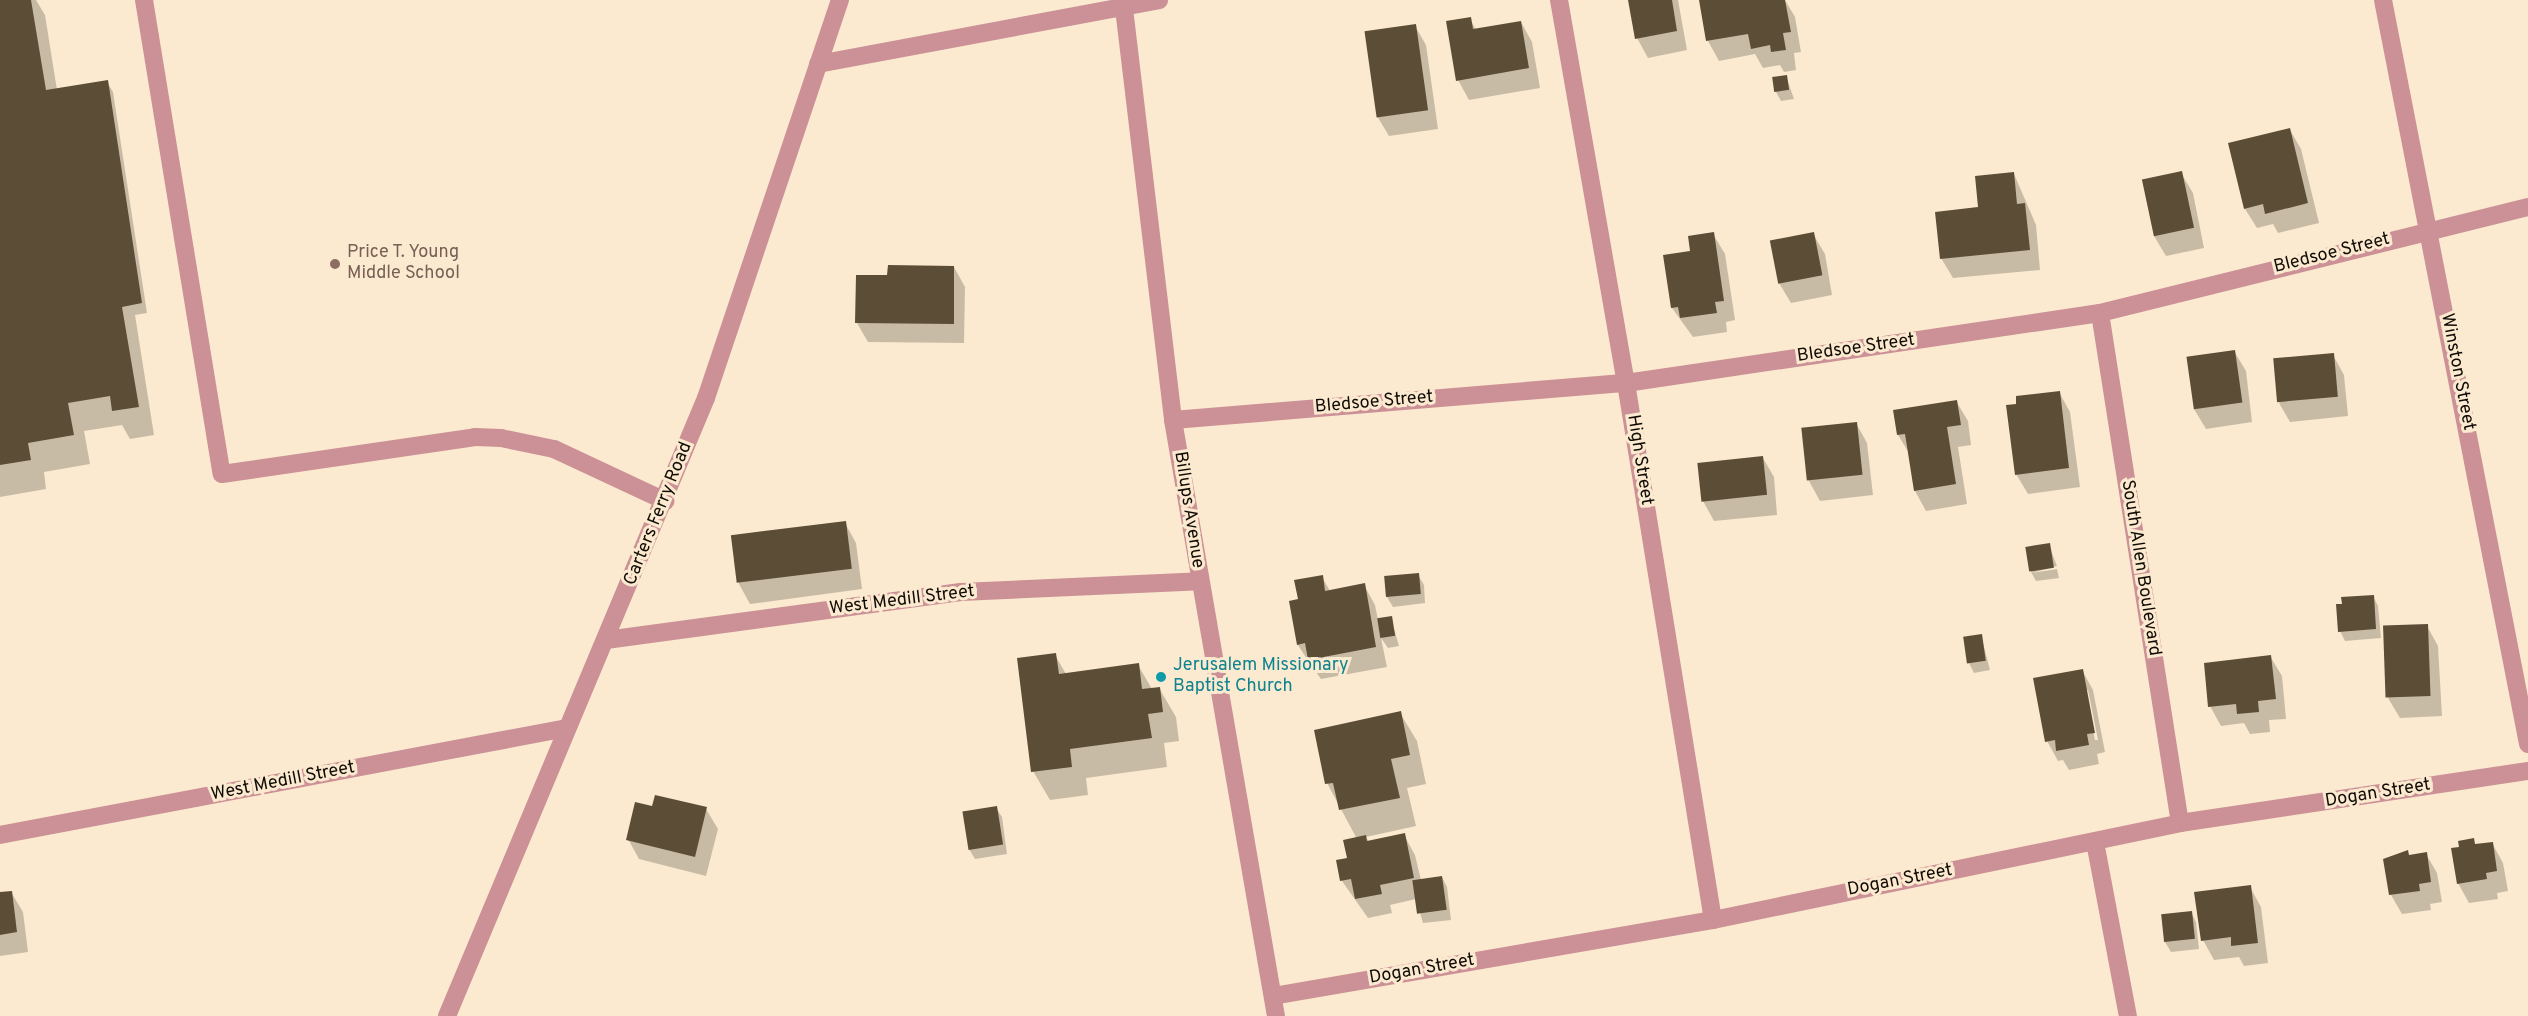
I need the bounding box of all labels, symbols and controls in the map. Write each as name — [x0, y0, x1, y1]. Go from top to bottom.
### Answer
street label: Bledsoe Street — [2272, 229, 2392, 279]
place label: Price T. Young Middle School — [347, 243, 461, 286]
marker: Price T. Young Middle School — [328, 257, 342, 271]
street label: Winston Street — [2435, 312, 2479, 432]
street label: Bledsoe Street — [1796, 330, 1916, 368]
street label: Bledsoe Street — [1314, 387, 1434, 419]
street label: High Street — [1621, 413, 1657, 507]
street label: Carters Ferry Road — [620, 439, 698, 589]
street label: Billups Avenue — [1168, 450, 1208, 570]
street label: South Allen Boulevard — [2115, 478, 2165, 658]
street label: West Medill Street — [828, 581, 976, 621]
place label: Jerusalem Missionary Baptist Church — [1173, 656, 1348, 698]
marker: Jerusalem Missionary Baptist Church — [1154, 670, 1168, 684]
street label: West Medill Street — [209, 757, 357, 807]
street label: Dogan Street — [2324, 775, 2432, 813]
street label: Dogan Street — [1846, 860, 1954, 902]
street label: Dogan Street — [1368, 950, 1476, 990]

